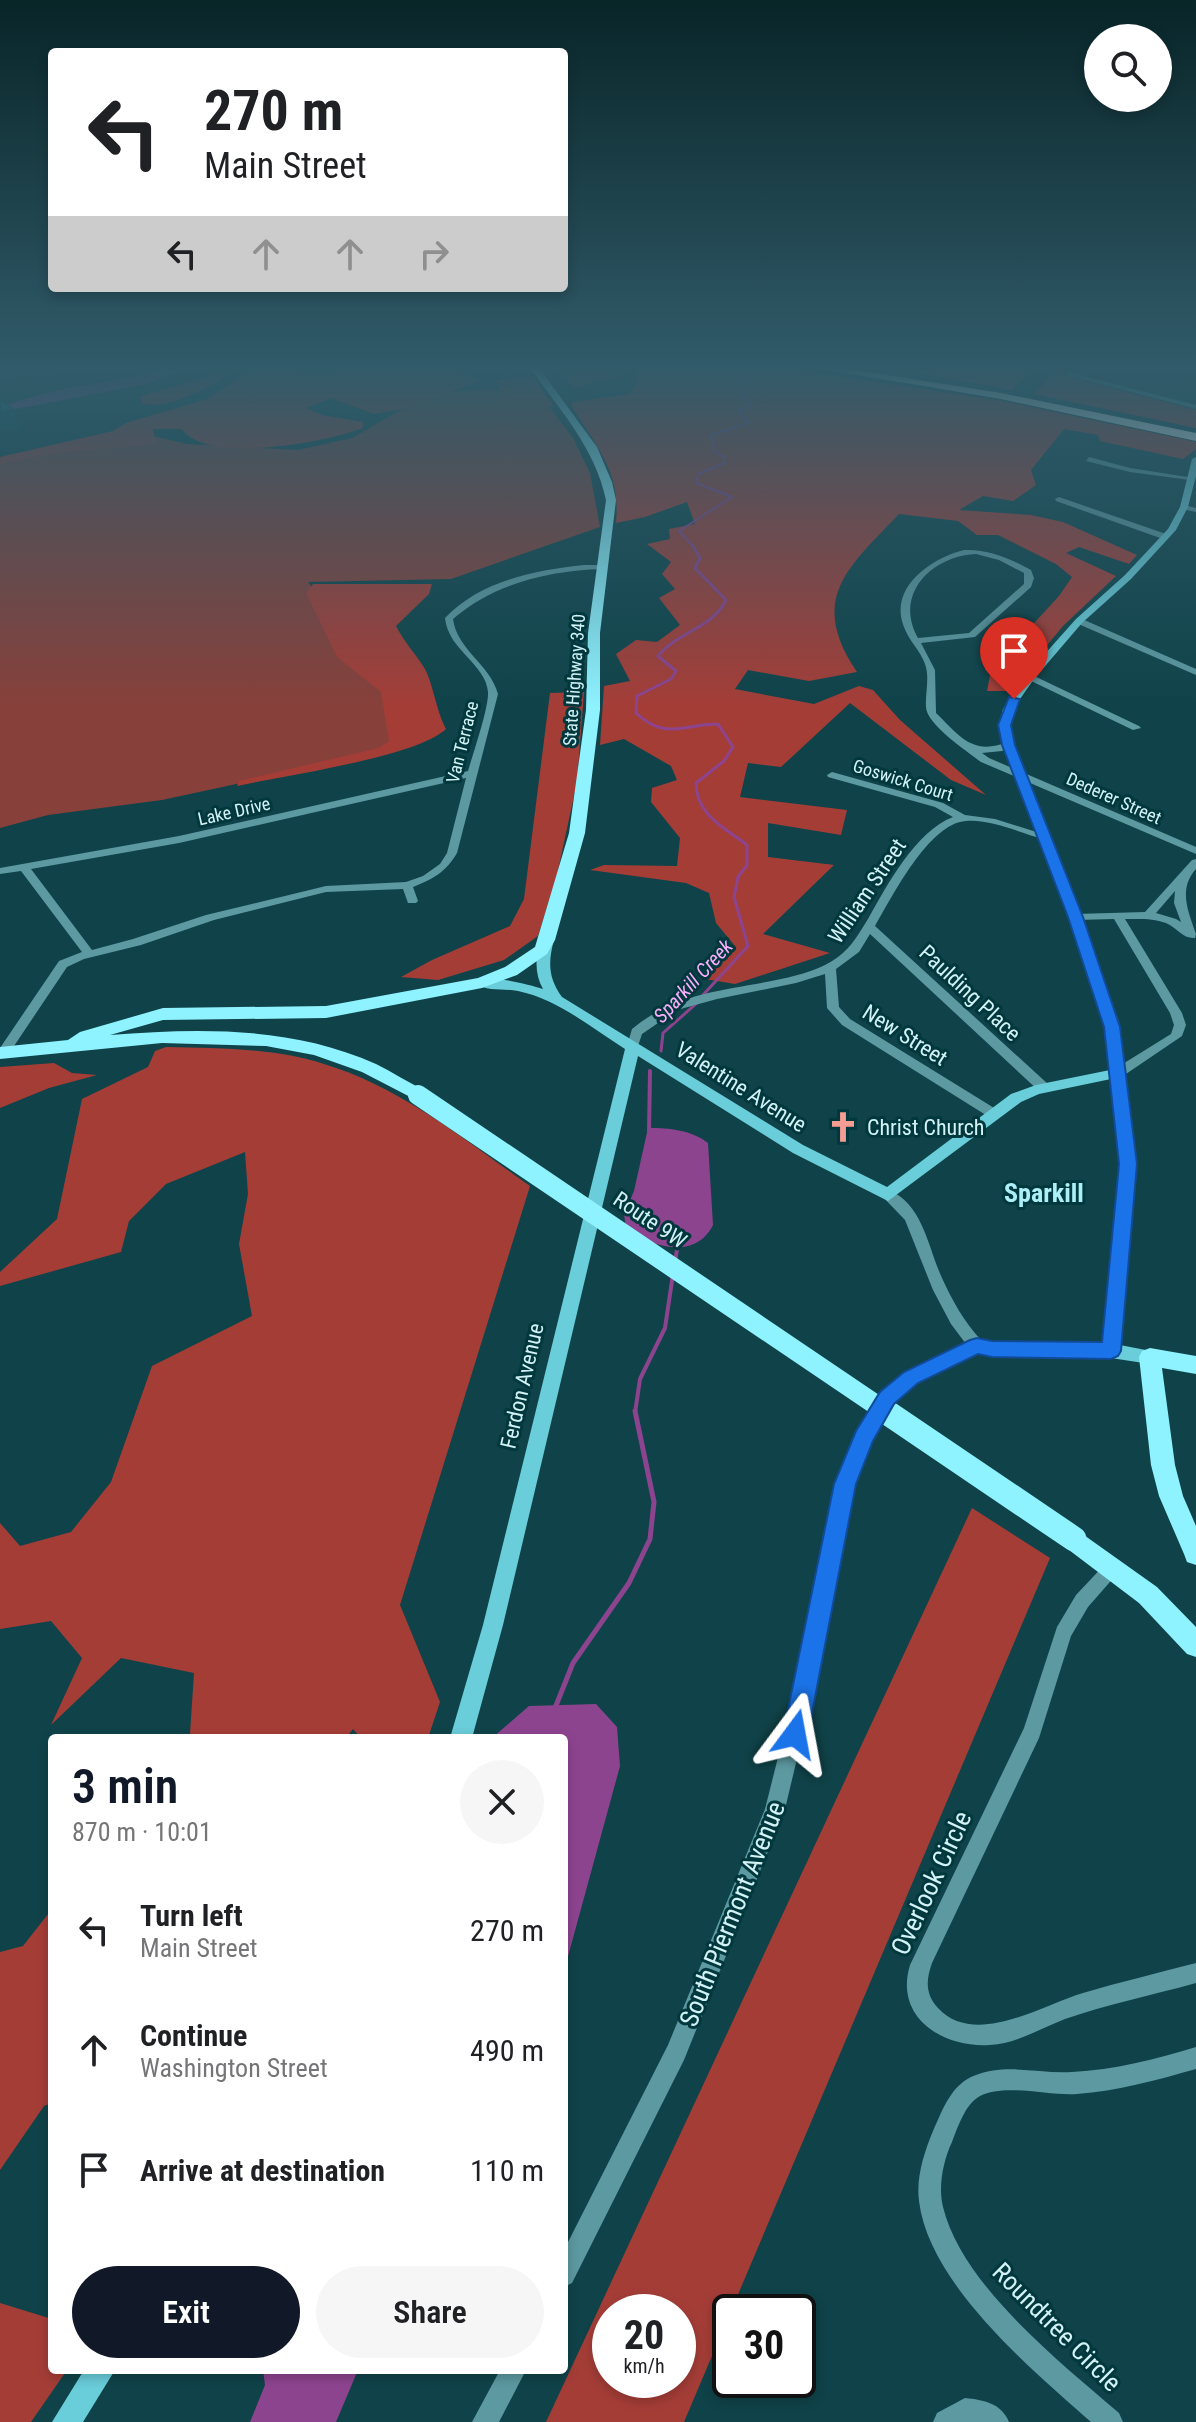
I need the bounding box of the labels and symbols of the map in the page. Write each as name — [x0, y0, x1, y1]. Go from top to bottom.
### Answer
street label: State Highway 340 — [559, 613, 589, 747]
pin — [980, 617, 1048, 699]
street label: Van Terrace — [442, 699, 482, 785]
street label: Goswick Court — [850, 755, 956, 805]
street label: Dederer Street — [1063, 768, 1165, 828]
street label: Lake Drive — [196, 792, 272, 830]
street label: William Street — [823, 834, 911, 948]
water label: Sparkill Creek — [648, 933, 738, 1028]
street label: Paulding Place — [914, 940, 1026, 1046]
street label: New Street — [858, 999, 952, 1071]
street label: Valentine Avenue — [671, 1037, 811, 1137]
church icon: Christ Church — [826, 1110, 860, 1144]
place label: Christ Church — [867, 1115, 984, 1140]
district label: Sparkill — [1004, 1178, 1084, 1208]
street label: Route 9W — [609, 1186, 692, 1254]
street label: Ferdon Avenue — [495, 1321, 549, 1451]
position arrow — [753, 1692, 837, 1776]
street label: South Piermont Avenue — [673, 1797, 791, 2031]
street label: Overlook Circle — [885, 1806, 977, 1960]
street label: Roundtree Circle — [987, 2257, 1127, 2397]
speed limit sign: 30 — [712, 2294, 816, 2398]

